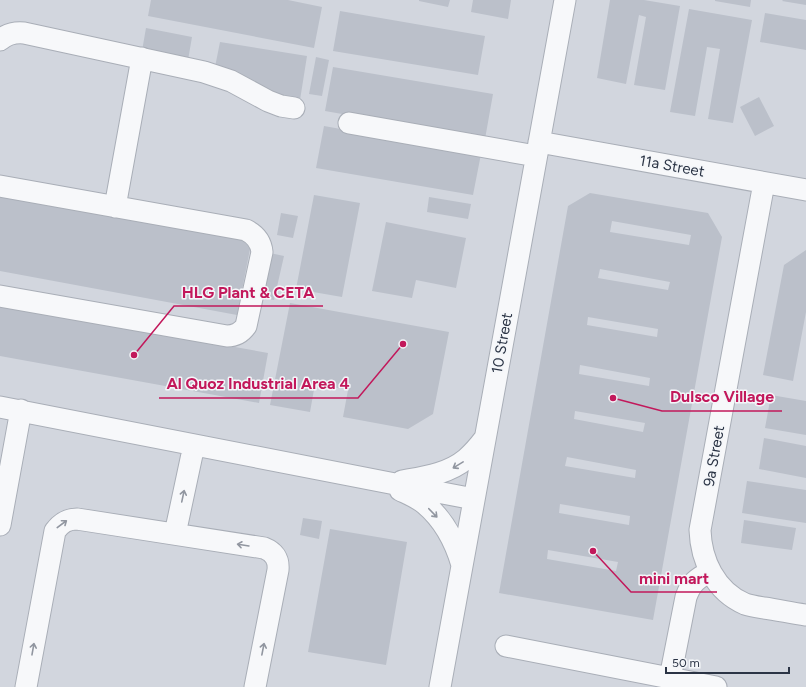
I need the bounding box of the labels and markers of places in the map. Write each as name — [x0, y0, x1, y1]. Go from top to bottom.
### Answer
callout: HLG Plant & CETA — [174, 278, 323, 306]
callout: Al Quoz Industrial Area 4 — [159, 370, 358, 398]
callout: Dulsco Village — [662, 383, 782, 411]
callout: mini mart — [631, 564, 717, 592]

